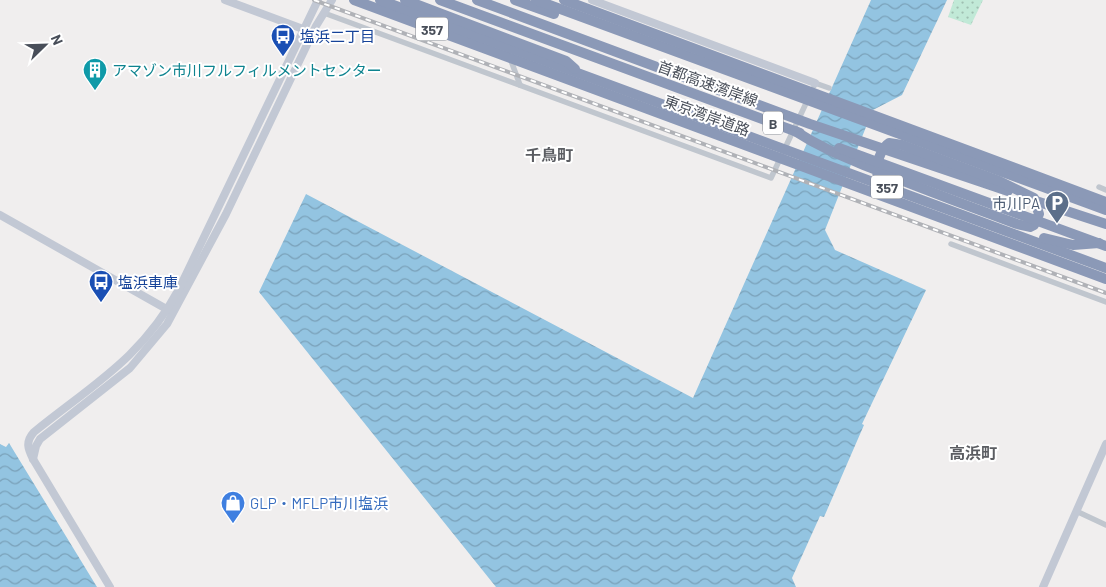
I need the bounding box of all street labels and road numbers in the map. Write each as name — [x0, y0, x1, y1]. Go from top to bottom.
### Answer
road number: 357 — [416, 18, 448, 40]
street label: 首都高速湾岸線 — [656, 57, 760, 109]
street label: 東京湾岸道路 — [662, 91, 752, 139]
road number: B — [763, 112, 783, 134]
road number: 357 — [871, 176, 903, 198]

